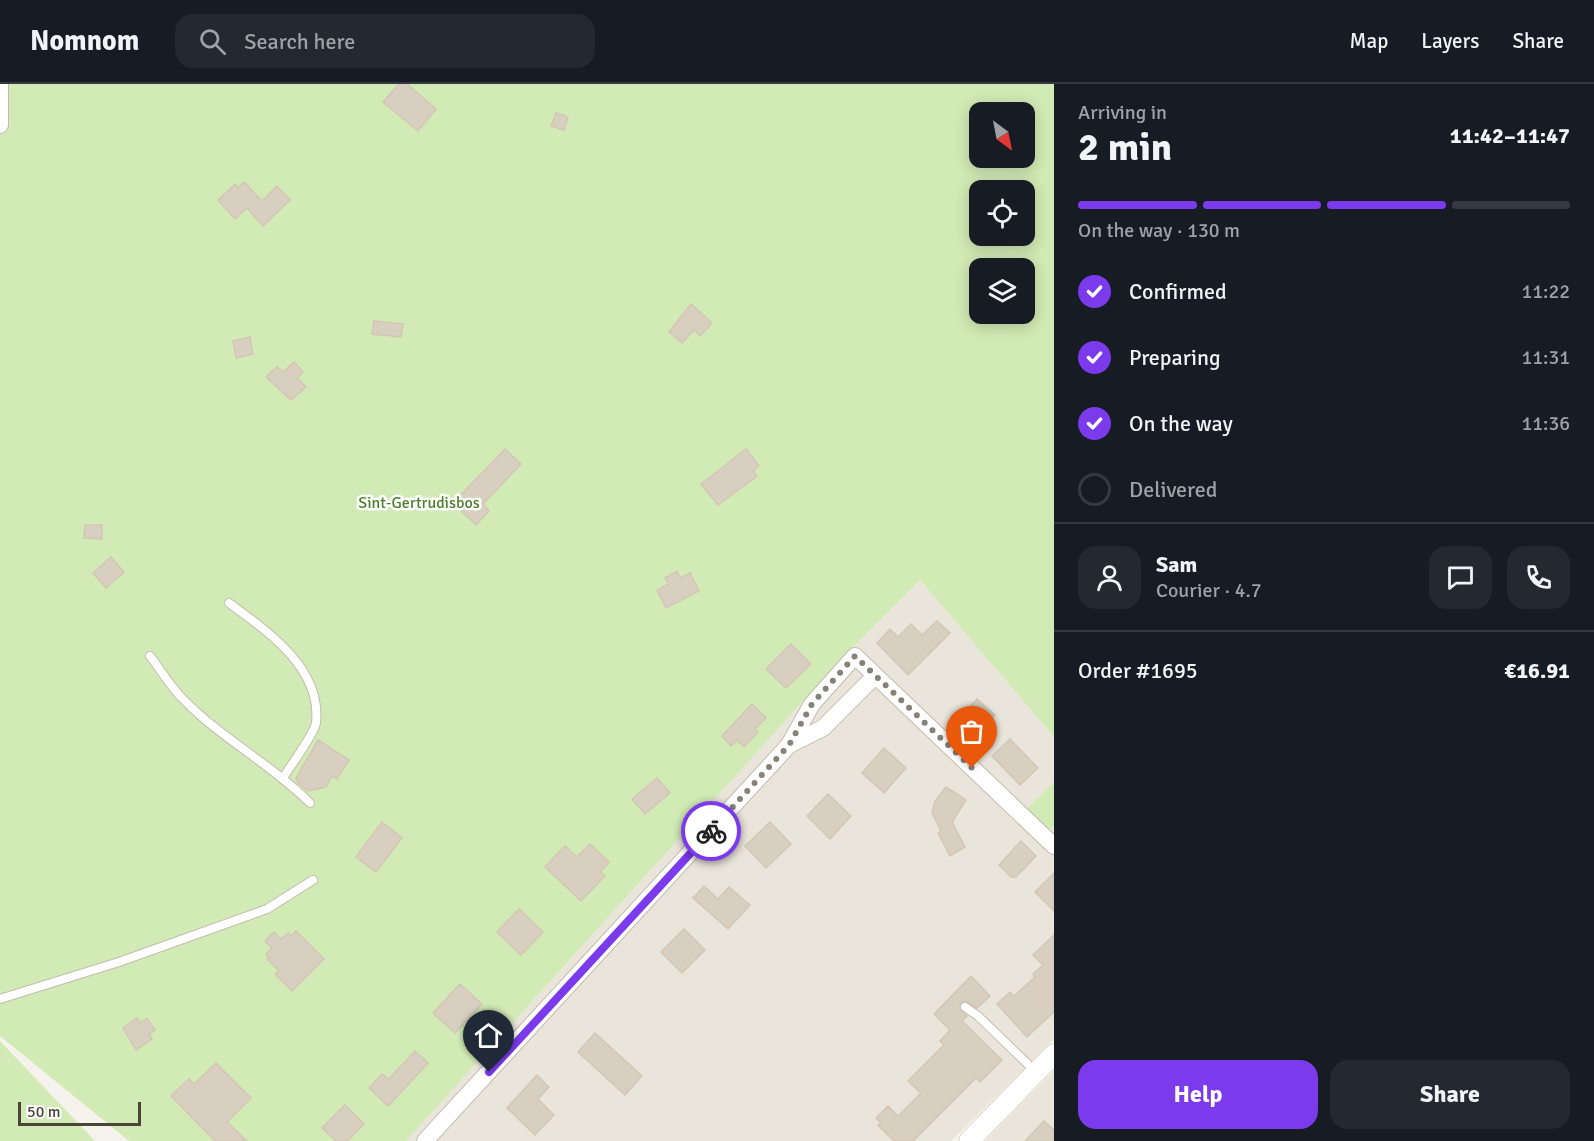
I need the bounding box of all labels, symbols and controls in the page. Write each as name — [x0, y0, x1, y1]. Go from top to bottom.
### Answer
search box — [175, 14, 595, 68]
text: Nomnom — [30, 24, 139, 58]
icon: search — [196, 25, 229, 58]
text: Search here — [244, 28, 355, 55]
text: Map — [1350, 28, 1388, 54]
text: Layers — [1421, 28, 1479, 54]
text: Share — [1512, 28, 1564, 54]
text: Arriving in — [1078, 100, 1167, 125]
north arrow — [969, 102, 1035, 168]
map controls — [969, 102, 1035, 324]
text: 11:42–11:47 — [1450, 122, 1570, 149]
text: 2 min — [1078, 123, 1172, 171]
button: locate — [969, 180, 1035, 246]
text: On the way · 130 m — [1078, 218, 1240, 243]
button: layers — [969, 258, 1035, 324]
icon: check — [1078, 275, 1111, 308]
text: Confirmed — [1129, 278, 1227, 305]
text: 11:22 — [1521, 279, 1570, 304]
icon: check — [1078, 341, 1111, 374]
text: Preparing — [1129, 344, 1221, 371]
text: 11:31 — [1521, 345, 1570, 370]
icon: check — [1078, 407, 1111, 440]
text: On the way — [1129, 410, 1233, 437]
text: 11:36 — [1521, 411, 1570, 436]
text: Delivered — [1129, 476, 1217, 503]
park label: Sint-Gertrudisbos — [358, 493, 480, 513]
button: person — [1078, 546, 1141, 609]
button: chat — [1429, 546, 1492, 609]
button: phone — [1507, 546, 1570, 609]
text: Sam — [1156, 551, 1197, 578]
text: Courier · 4.7 — [1156, 578, 1262, 603]
text: Order #1695 — [1078, 657, 1198, 684]
text: €16.91 — [1504, 657, 1570, 684]
pin — [946, 706, 997, 768]
icon: bag — [955, 715, 988, 748]
courier — [681, 801, 741, 861]
icon: bike — [695, 815, 728, 848]
pin — [463, 1010, 514, 1072]
icon: home — [472, 1019, 505, 1052]
button: Help — [1078, 1060, 1318, 1129]
button: Share — [1330, 1060, 1570, 1129]
scale bar — [18, 1099, 141, 1126]
text: 50 m — [27, 1102, 61, 1122]

